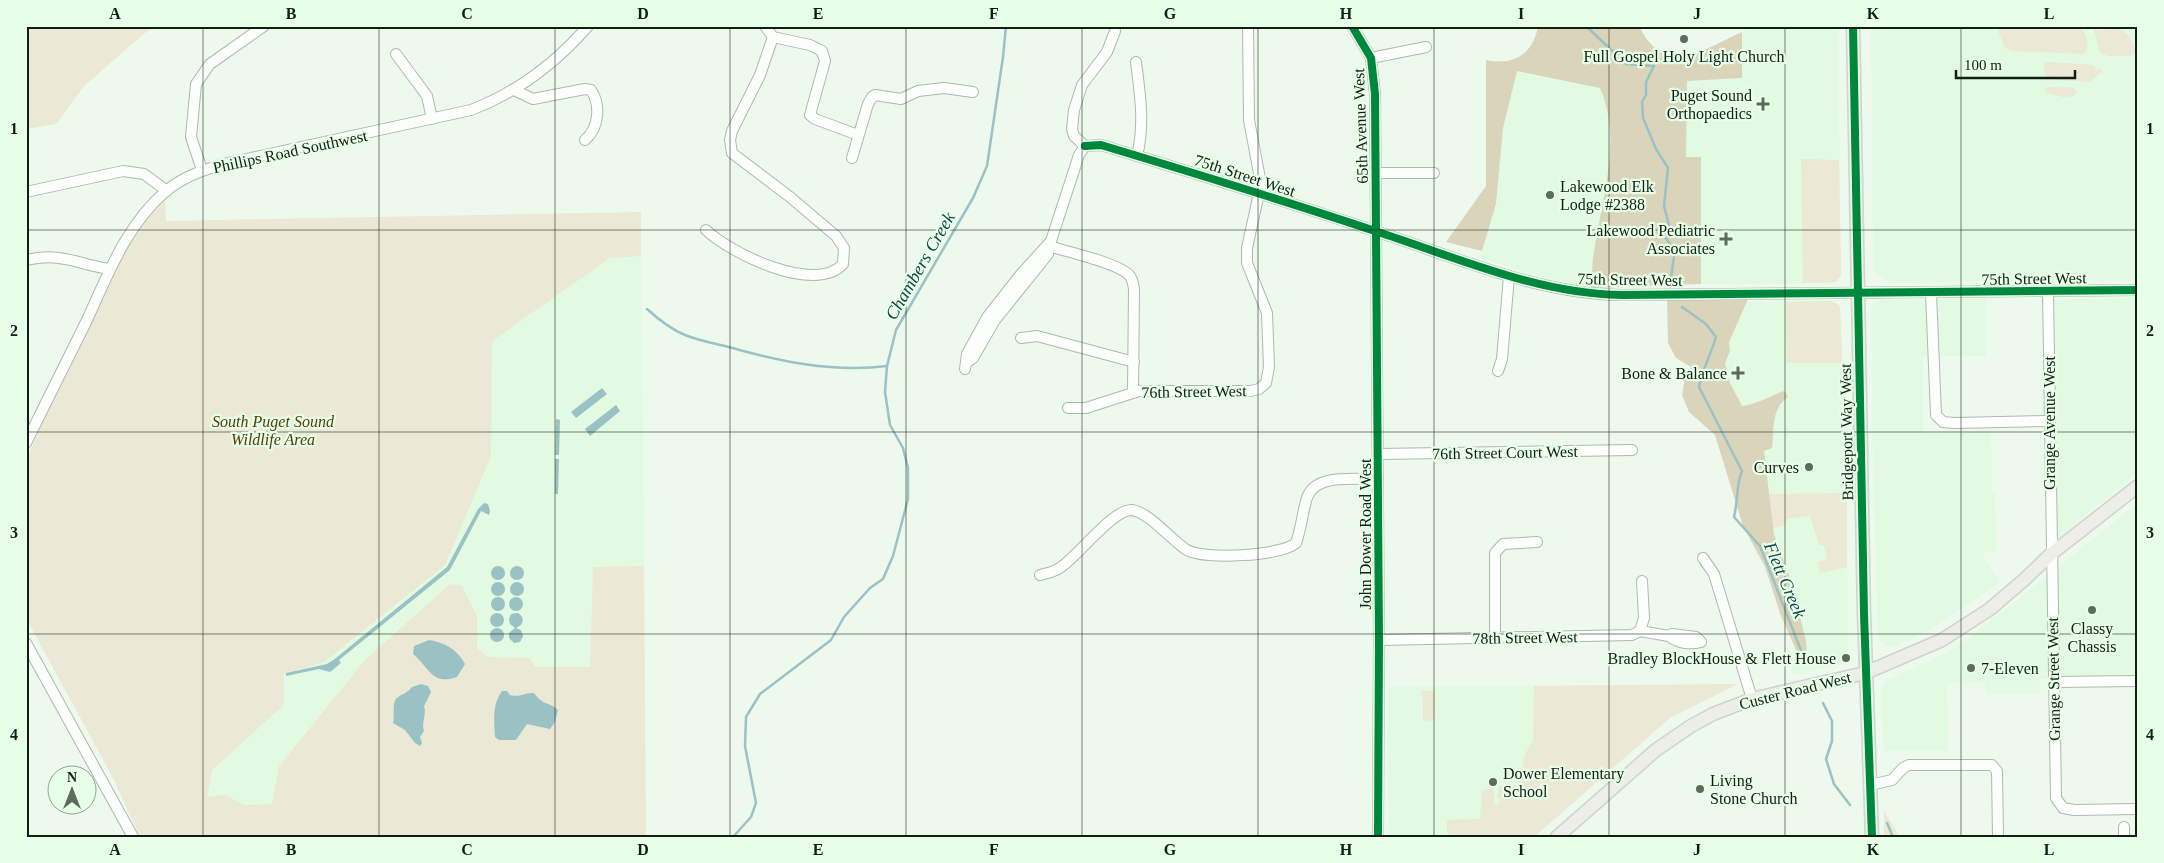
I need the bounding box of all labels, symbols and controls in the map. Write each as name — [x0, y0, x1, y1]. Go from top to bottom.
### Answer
text: A — [109, 5, 121, 22]
text: B — [286, 5, 297, 22]
text: C — [461, 5, 473, 22]
text: D — [637, 5, 649, 22]
text: E — [813, 5, 823, 22]
text: F — [989, 5, 999, 22]
text: G — [1164, 5, 1177, 22]
text: H — [1340, 5, 1353, 22]
text: I — [1518, 5, 1524, 22]
text: J — [1693, 5, 1701, 22]
text: K — [1867, 5, 1880, 22]
text: L — [2044, 5, 2054, 22]
marker: Full Gospel Holy Light Church — [1678, 33, 1690, 45]
place label: Full Gospel Holy Light Church — [1584, 48, 1784, 66]
scale bar — [1956, 48, 2075, 80]
text: 100 m — [1964, 57, 2002, 73]
street label: 65th Avenue West — [1350, 67, 1371, 184]
place label: Puget Sound Orthopaedics — [1667, 87, 1752, 123]
marker: Puget Sound Orthopaedics — [1756, 97, 1770, 111]
text: 1 — [10, 120, 18, 137]
text: 1 — [2146, 120, 2154, 137]
street label: Phillips Road Southwest — [211, 127, 370, 177]
street label: 75th Street West — [1192, 151, 1298, 200]
place label: Lakewood Elk Lodge #2388 — [1560, 178, 1654, 214]
marker: Lakewood Elk Lodge #2388 — [1544, 189, 1556, 201]
water label: Chambers Creek — [881, 208, 959, 323]
place label: Lakewood Pediatric Associates — [1587, 222, 1715, 257]
marker: Lakewood Pediatric Associates — [1719, 232, 1733, 246]
street label: 75th Street West — [1981, 269, 2087, 288]
street label: 75th Street West — [1577, 270, 1683, 289]
text: 2 — [10, 322, 18, 339]
text: 2 — [2146, 322, 2154, 339]
street label: Grange Avenue West — [2041, 355, 2059, 490]
street label: Bridgeport Way West — [1837, 363, 1857, 501]
place label: Bone & Balance — [1621, 365, 1727, 382]
marker: Bone & Balance — [1731, 366, 1745, 380]
street label: 76th Street West — [1141, 382, 1247, 401]
park label: South Puget Sound Wildlife Area — [212, 413, 335, 449]
street label: 76th Street Court West — [1432, 443, 1578, 462]
street label: John Dower Road West — [1357, 458, 1374, 609]
place label: Curves — [1754, 459, 1799, 476]
marker: Curves — [1803, 461, 1815, 473]
text: 3 — [10, 524, 18, 541]
text: 3 — [2146, 524, 2154, 541]
water label: Flett Creek — [1760, 538, 1810, 622]
marker: Classy Chassis — [2086, 604, 2098, 616]
street label: Grange Street West — [2044, 616, 2064, 741]
place label: Classy Chassis — [2068, 620, 2116, 655]
street label: 78th Street West — [1472, 628, 1578, 647]
place label: Bradley BlockHouse & Flett House — [1608, 650, 1836, 668]
marker: Bradley BlockHouse & Flett House — [1840, 652, 1852, 664]
place label: 7-Eleven — [1981, 660, 2039, 677]
marker: 7-Eleven — [1965, 662, 1977, 674]
street label: Custer Road West — [1737, 668, 1853, 713]
text: 4 — [10, 726, 18, 743]
text: 4 — [2146, 726, 2154, 743]
place label: Dower Elementary School — [1503, 765, 1624, 800]
north arrow — [48, 766, 98, 816]
text: N — [67, 770, 77, 785]
place label: Living Stone Church — [1710, 772, 1798, 807]
marker: Dower Elementary School — [1487, 776, 1499, 788]
marker: Living Stone Church — [1694, 783, 1706, 795]
text: A — [109, 841, 121, 858]
text: B — [286, 841, 297, 858]
text: C — [461, 841, 473, 858]
text: D — [637, 841, 649, 858]
text: E — [813, 841, 823, 858]
text: F — [989, 841, 999, 858]
text: G — [1164, 841, 1177, 858]
text: H — [1340, 841, 1353, 858]
text: I — [1518, 841, 1524, 858]
text: J — [1693, 841, 1701, 858]
text: K — [1867, 841, 1880, 858]
text: L — [2044, 841, 2054, 858]

